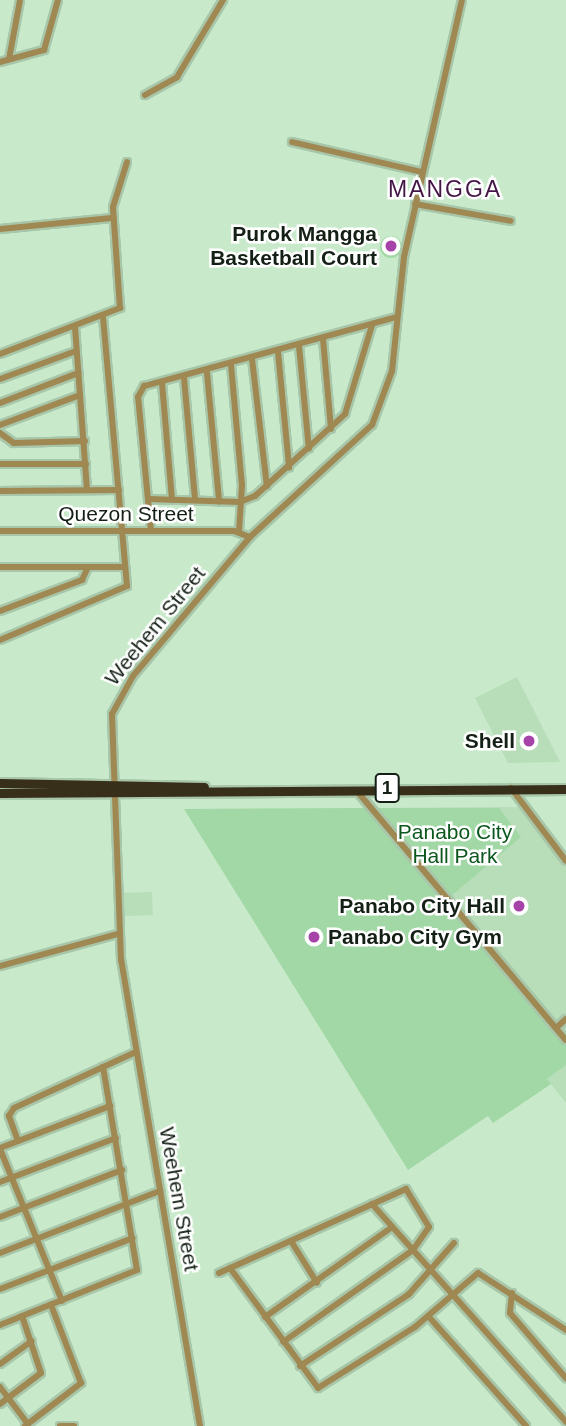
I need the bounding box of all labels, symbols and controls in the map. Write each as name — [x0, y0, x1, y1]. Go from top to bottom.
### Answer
district label: MANGGA — [389, 175, 501, 203]
place label: Purok Mangga Basketball Court — [210, 221, 377, 271]
marker: Purok Mangga Basketball Court — [383, 238, 399, 254]
street label: Quezon Street — [58, 501, 194, 527]
street label: Weehem Street — [99, 562, 211, 690]
place label: Shell — [465, 728, 515, 754]
marker: Shell — [521, 733, 537, 749]
road number: 1 — [373, 772, 401, 804]
park label: Panabo City Hall Park — [398, 819, 512, 869]
place label: Panabo City Hall — [339, 893, 505, 919]
marker: Panabo City Hall — [511, 898, 527, 914]
place label: Panabo City Gym — [328, 924, 502, 950]
marker: Panabo City Gym — [306, 929, 322, 945]
street label: Weehem Street — [154, 1125, 204, 1273]

